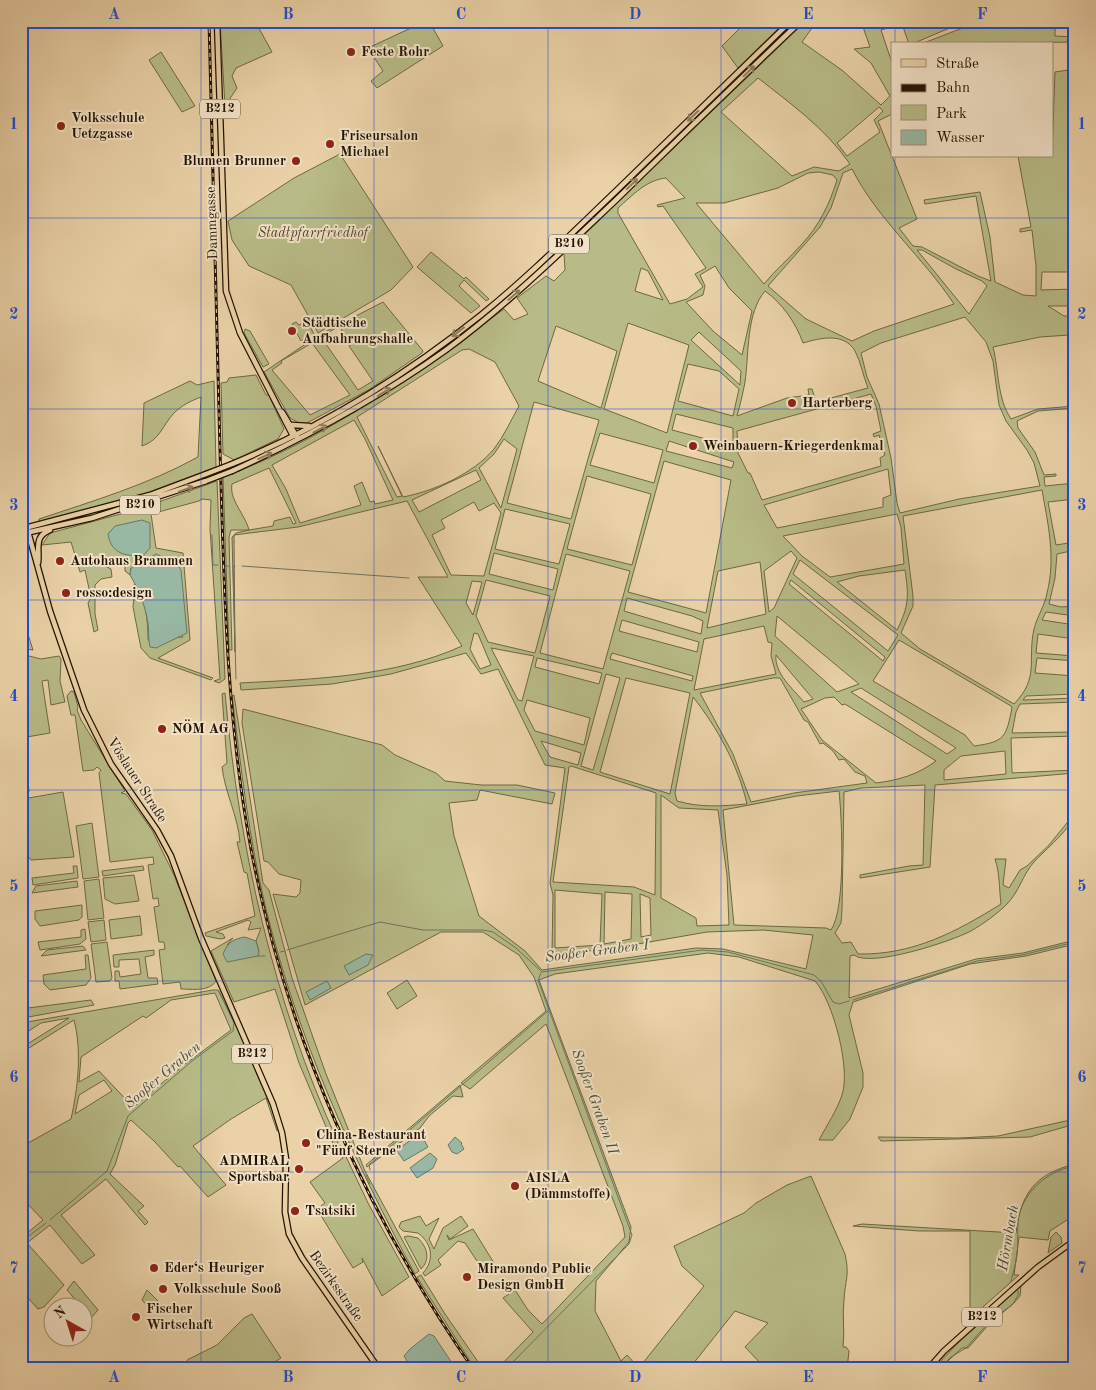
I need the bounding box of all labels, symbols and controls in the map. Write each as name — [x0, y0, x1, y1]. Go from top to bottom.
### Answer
text: A — [108, 7, 120, 23]
text: B — [282, 7, 294, 23]
text: C — [456, 7, 466, 23]
text: D — [629, 7, 641, 23]
text: E — [802, 7, 814, 23]
text: F — [977, 7, 988, 23]
legend — [891, 42, 1054, 158]
place label: Feste Rohr — [361, 45, 429, 59]
marker: Feste Rohr — [345, 46, 357, 58]
text: Straße — [936, 57, 979, 72]
one-way arrow — [743, 65, 756, 77]
text: Bahn — [936, 81, 970, 96]
road number: B212 — [200, 100, 240, 118]
text: Park — [936, 107, 967, 122]
one-way arrow — [687, 110, 700, 122]
place label: Volksschule Uetzgasse — [71, 111, 145, 141]
text: 1 — [9, 117, 19, 133]
text: 1 — [1077, 117, 1087, 133]
marker: Volksschule Uetzgasse — [55, 120, 67, 132]
place label: Friseursalon Michael — [340, 129, 419, 159]
text: Wasser — [936, 131, 984, 146]
marker: Friseursalon Michael — [324, 138, 336, 150]
place label: Blumen Brunner — [183, 154, 286, 168]
marker: Blumen Brunner — [290, 155, 302, 167]
one-way arrow — [626, 178, 638, 190]
street label: Dammgasse — [204, 186, 220, 260]
park label: Stadtpfarrfriedhof — [258, 226, 371, 241]
road number: B210 — [549, 234, 589, 253]
one-way arrow — [507, 289, 520, 300]
text: 2 — [9, 307, 19, 323]
text: 2 — [1077, 307, 1087, 323]
place label: Städtische Aufbahrungshalle — [302, 316, 413, 346]
marker: Städtische Aufbahrungshalle — [286, 325, 298, 337]
one-way arrow — [452, 327, 465, 338]
one-way arrow — [376, 386, 390, 396]
place label: Harterberg — [802, 396, 873, 410]
marker: Harterberg — [786, 397, 798, 409]
one-way arrow — [313, 424, 328, 434]
place label: Weinbauern-Kriegerdenkmal — [703, 439, 884, 453]
marker: Weinbauern-Kriegerdenkmal — [687, 440, 699, 452]
one-way arrow — [257, 450, 272, 460]
one-way arrow — [178, 484, 193, 493]
road number: B210 — [120, 496, 160, 514]
text: 3 — [9, 498, 19, 514]
text: 3 — [1077, 498, 1087, 514]
place label: Autohaus Brammen — [70, 554, 193, 568]
marker: Autohaus Brammen — [54, 555, 66, 567]
place label: rosso:design — [76, 586, 152, 600]
marker: rosso:design — [60, 587, 72, 599]
text: 4 — [9, 689, 19, 705]
text: 4 — [1077, 689, 1087, 705]
place label: NÖM AG — [172, 719, 229, 736]
marker: NÖM AG — [156, 723, 168, 735]
street label: Vöslauer Straße — [104, 735, 170, 825]
text: 5 — [9, 879, 19, 895]
text: 5 — [1077, 879, 1087, 895]
water label: Sooßer Graben I — [544, 938, 652, 966]
water label: Sooßer Graben — [122, 1040, 204, 1112]
road number: B212 — [232, 1044, 272, 1064]
water label: Sooßer Graben II — [568, 1047, 621, 1159]
text: 6 — [9, 1070, 19, 1086]
text: 6 — [1077, 1070, 1087, 1086]
place label: China-Restaurant "Fünf Sterne" — [316, 1128, 426, 1158]
marker: China-Restaurant "Fünf Sterne" — [300, 1137, 312, 1149]
place label: ADMIRAL Sportsbar — [219, 1154, 289, 1184]
marker: ADMIRAL Sportsbar — [293, 1163, 305, 1175]
place label: AISLA (Dämmstoffe) — [525, 1171, 610, 1201]
marker: AISLA (Dämmstoffe) — [509, 1180, 521, 1192]
place label: Tsatsiki — [305, 1204, 355, 1218]
water label: Hörmbach — [996, 1204, 1022, 1273]
marker: Tsatsiki — [289, 1205, 301, 1217]
street label: Bezirksstraße — [307, 1248, 365, 1324]
text: 7 — [9, 1261, 19, 1277]
place label: Eder‘s Heuriger — [164, 1261, 264, 1275]
text: 7 — [1077, 1261, 1087, 1277]
marker: Eder‘s Heuriger — [148, 1262, 160, 1274]
place label: Miramondo Public Design GmbH — [477, 1262, 591, 1292]
marker: Miramondo Public Design GmbH — [461, 1271, 473, 1283]
place label: Volksschule Sooß — [173, 1282, 281, 1296]
marker: Volksschule Sooß — [157, 1283, 169, 1295]
north arrow — [42, 1298, 92, 1348]
place label: Fischer Wirtschaft — [146, 1302, 213, 1332]
text: N — [52, 1304, 69, 1321]
road number: B212 — [962, 1308, 1002, 1326]
marker: Fischer Wirtschaft — [130, 1311, 142, 1323]
text: A — [108, 1370, 120, 1386]
text: B — [282, 1370, 294, 1386]
text: C — [456, 1370, 466, 1386]
text: D — [629, 1370, 641, 1386]
text: E — [802, 1370, 814, 1386]
text: F — [977, 1370, 988, 1386]

